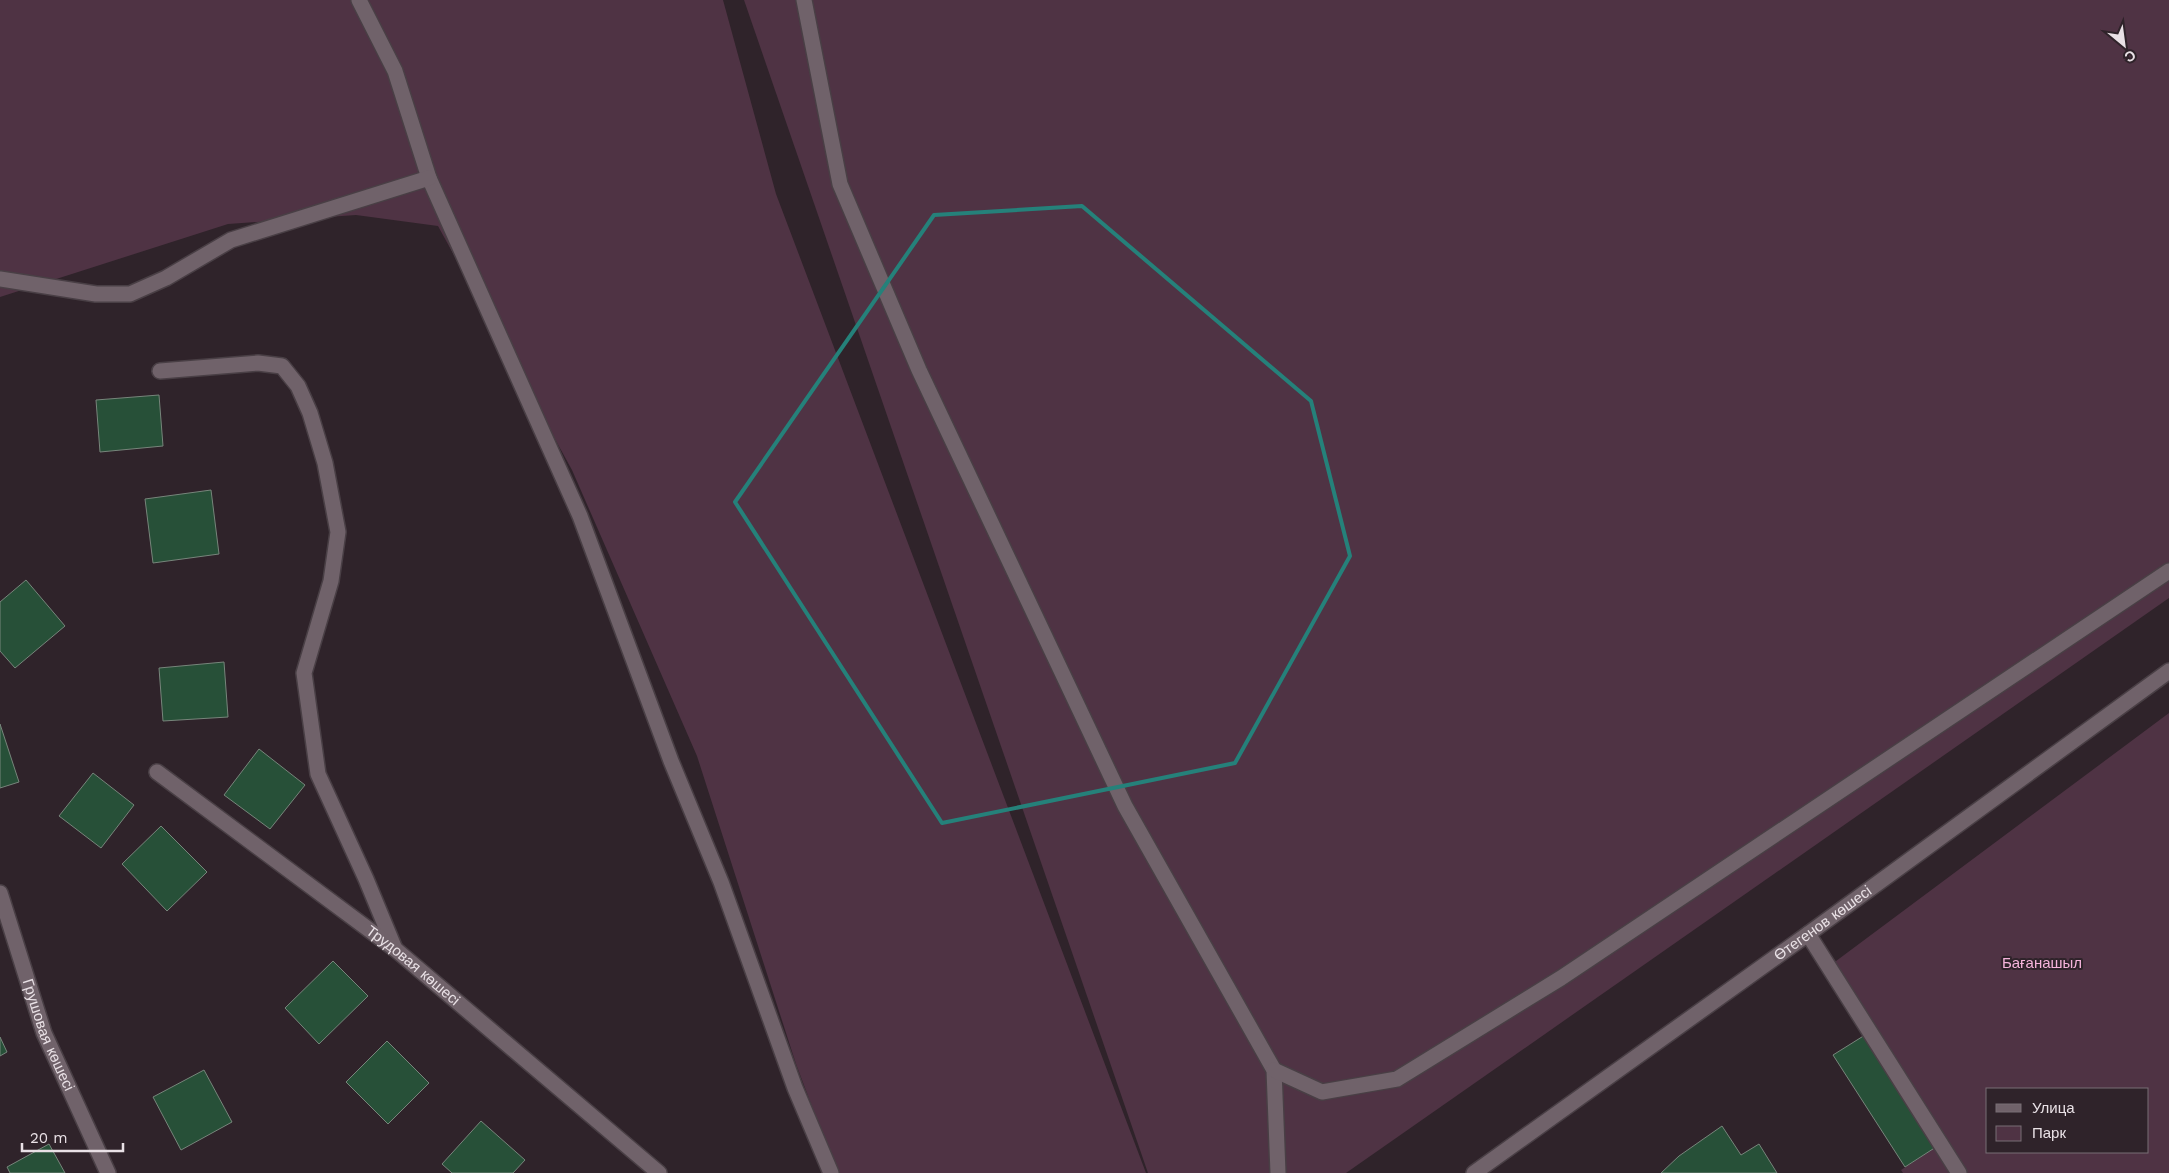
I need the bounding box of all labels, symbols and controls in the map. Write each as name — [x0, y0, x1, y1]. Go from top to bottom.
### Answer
north arrow — [2099, 20, 2149, 70]
text: С — [2122, 47, 2139, 66]
street label: Өтегенов көшесі — [1770, 882, 1875, 964]
street label: Трудовая көшесі — [363, 922, 464, 1009]
park label: Бағанашыл — [2002, 954, 2082, 972]
street label: Грушовая көшесі — [19, 977, 78, 1094]
legend — [1986, 1088, 2149, 1153]
text: Улица — [2032, 1099, 2075, 1117]
scale bar — [22, 1120, 124, 1152]
text: Парк — [2032, 1124, 2066, 1142]
text: 20 m — [30, 1129, 68, 1147]

